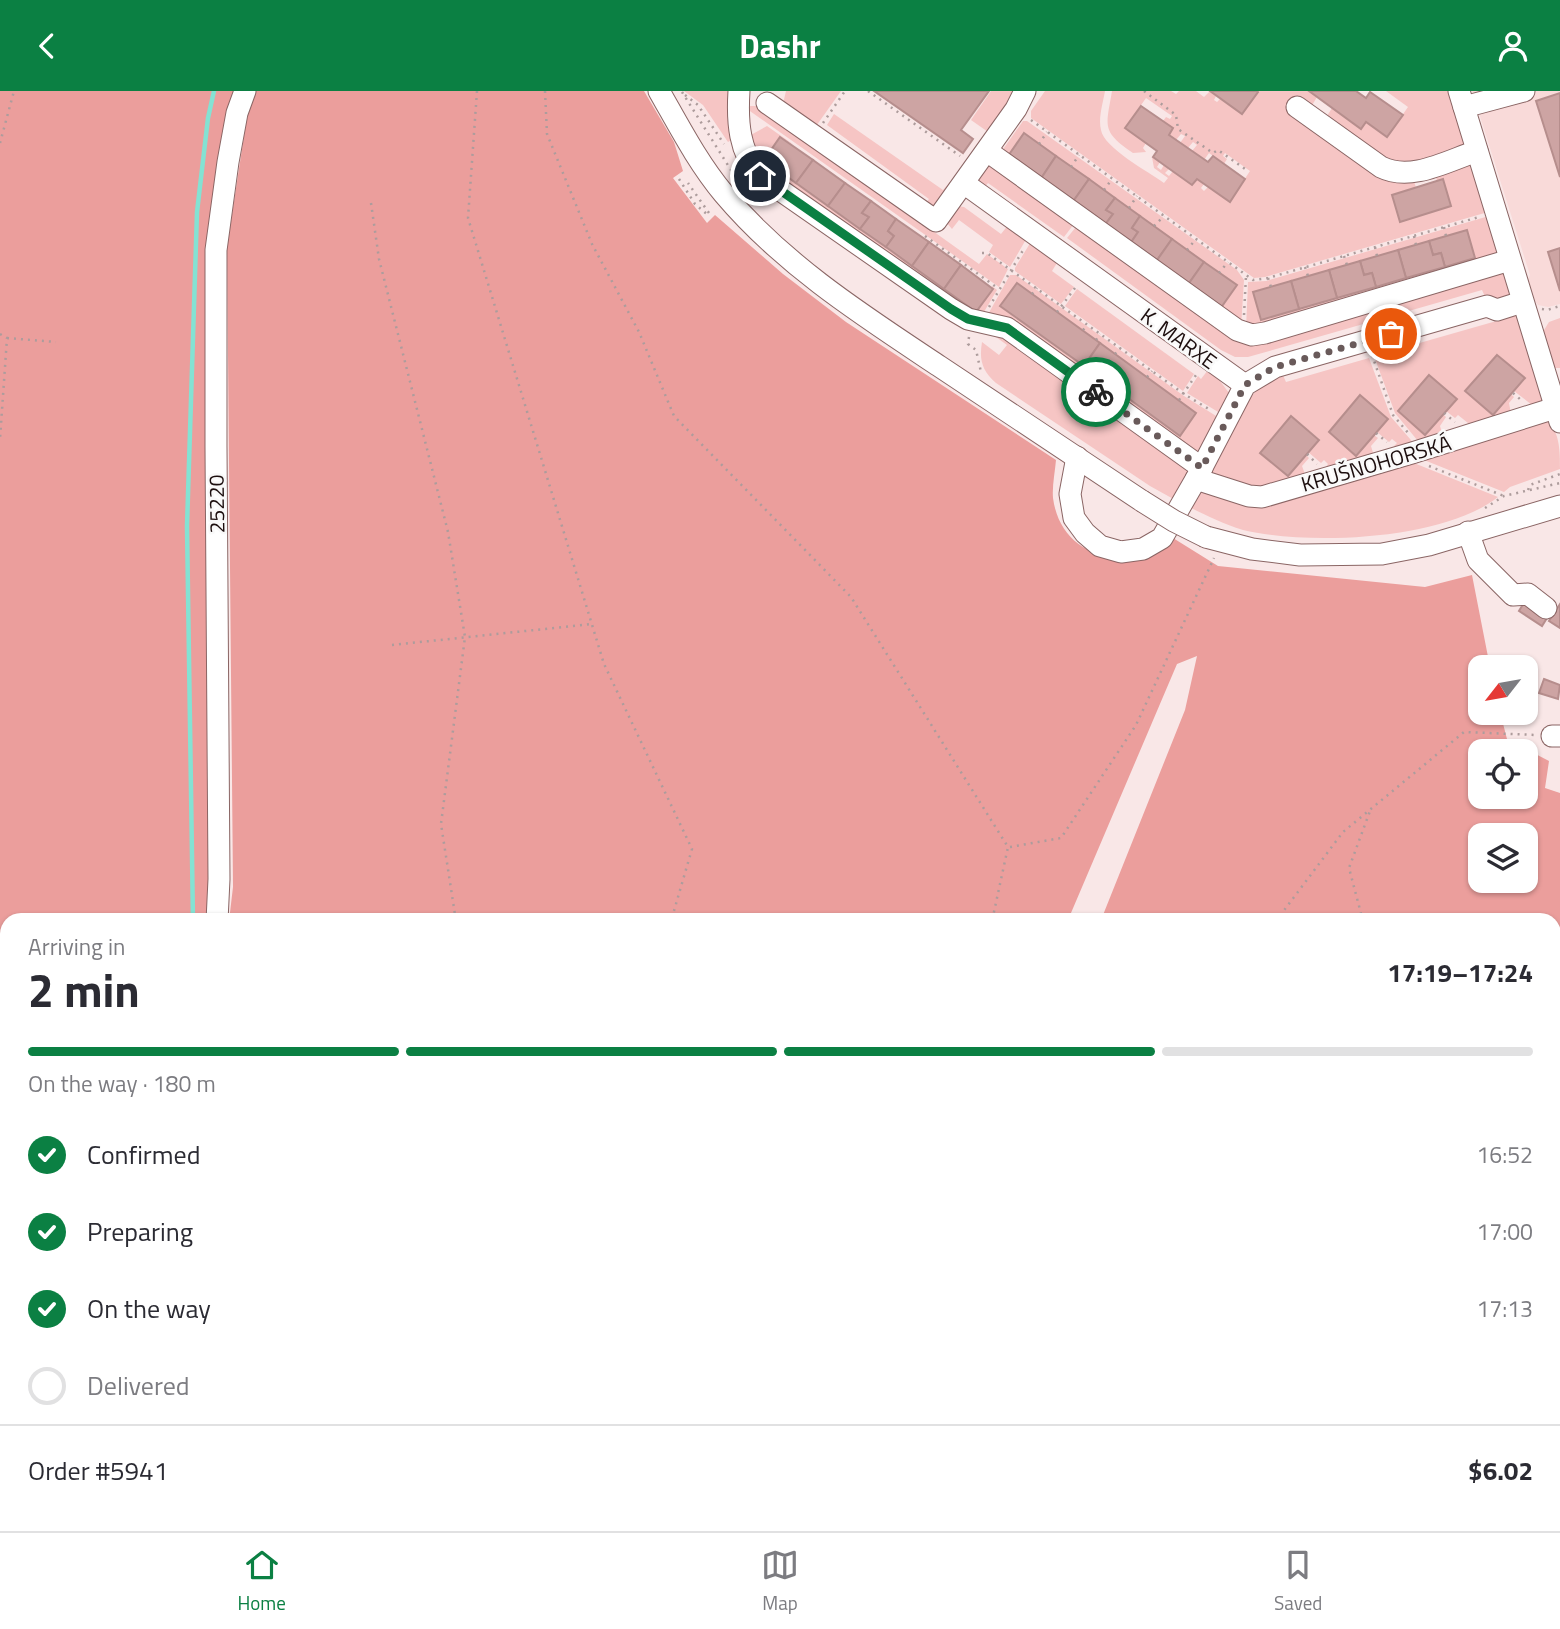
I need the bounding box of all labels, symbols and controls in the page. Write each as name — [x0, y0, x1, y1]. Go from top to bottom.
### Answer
text: Dashr — [739, 22, 821, 70]
icon: back — [28, 27, 66, 65]
icon: person — [1494, 27, 1532, 65]
pin — [730, 146, 790, 206]
icon: home — [741, 157, 779, 195]
street label: K. MARXE — [1134, 299, 1224, 377]
pin — [1361, 304, 1421, 364]
icon: bag — [1372, 315, 1410, 353]
courier — [1061, 357, 1131, 427]
icon: bike — [1077, 373, 1115, 411]
street label: KRUŠNOHORSKÁ — [1297, 426, 1455, 500]
street label: 25220 — [199, 474, 233, 534]
north arrow — [1468, 655, 1538, 725]
map controls — [1468, 655, 1538, 893]
button: locate — [1468, 739, 1538, 809]
button: layers — [1468, 823, 1538, 893]
text: Arriving in — [28, 929, 125, 964]
text: 17:19–17:24 — [1387, 953, 1533, 992]
text: 2 min — [28, 955, 140, 1025]
text: On the way · 180 m — [28, 1066, 216, 1101]
text: Confirmed — [87, 1135, 201, 1174]
icon: check — [28, 1136, 66, 1174]
text: 16:52 — [1476, 1137, 1533, 1172]
text: Preparing — [87, 1212, 193, 1251]
icon: check — [28, 1213, 66, 1251]
text: 17:00 — [1476, 1214, 1533, 1249]
text: On the way — [87, 1289, 211, 1328]
icon: check — [28, 1290, 66, 1328]
text: 17:13 — [1476, 1291, 1533, 1326]
text: Delivered — [87, 1366, 190, 1405]
text: Order #5941 — [28, 1451, 168, 1490]
text: $6.02 — [1468, 1451, 1533, 1490]
tab: Home — [238, 1546, 286, 1617]
tab: Map — [761, 1546, 799, 1617]
tab: Saved — [1274, 1546, 1322, 1617]

